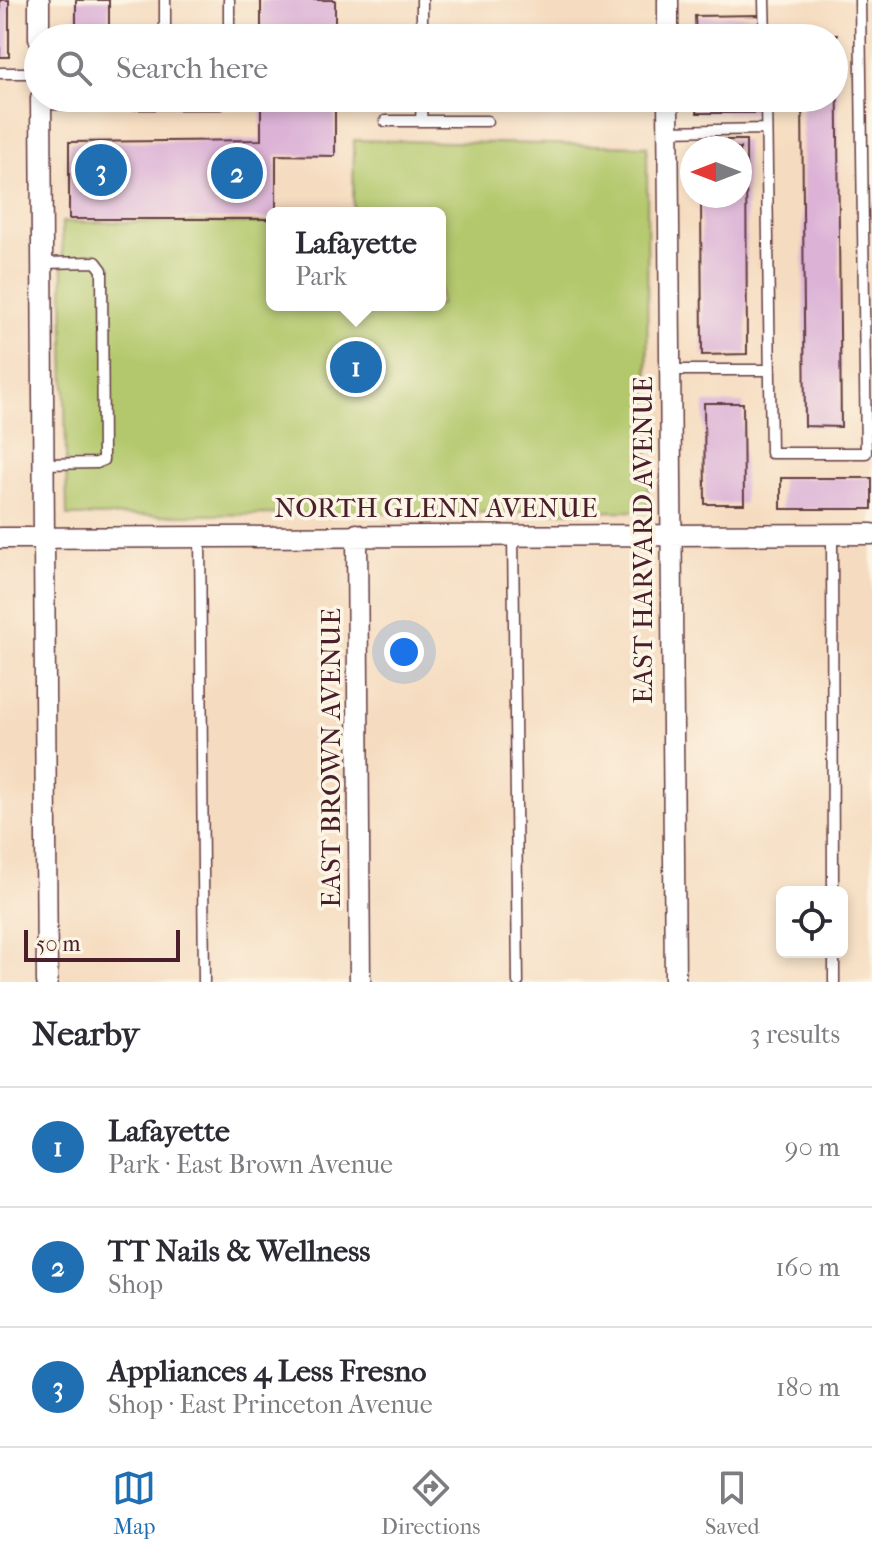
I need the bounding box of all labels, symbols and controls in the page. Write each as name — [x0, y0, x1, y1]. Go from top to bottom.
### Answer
search box — [24, 24, 848, 112]
icon: search — [52, 46, 96, 90]
text: Search here — [116, 51, 268, 86]
north arrow — [680, 136, 752, 208]
pin: 3 — [75, 140, 127, 200]
pin: 2 — [211, 143, 263, 203]
popup — [266, 207, 446, 311]
text: Lafayette — [295, 226, 417, 261]
text: Park — [295, 261, 347, 292]
pin: 1 — [330, 337, 382, 397]
street label: EAST HARVARD AVENUE — [626, 376, 659, 704]
street label: NORTH GLENN AVENUE — [274, 491, 598, 524]
street label: EAST BROWN AVENUE — [314, 608, 347, 908]
your location — [384, 632, 424, 672]
map controls — [776, 886, 848, 958]
button: locate — [776, 886, 848, 958]
scale bar — [24, 926, 180, 962]
text: 50 m — [36, 931, 81, 957]
text: Nearby — [32, 1014, 139, 1054]
text: 3 results — [750, 1019, 840, 1050]
text: Lafayette — [108, 1114, 230, 1149]
text: 1 — [53, 1132, 63, 1163]
text: 90 m — [785, 1132, 840, 1163]
text: Park · East Brown Avenue — [108, 1149, 393, 1180]
text: TT Nails & Wellness — [108, 1234, 370, 1269]
text: 2 — [51, 1252, 65, 1283]
text: 160 m — [775, 1252, 840, 1283]
text: Shop — [108, 1269, 163, 1300]
text: Appliances 4 Less Fresno — [108, 1354, 426, 1389]
text: 3 — [53, 1372, 63, 1403]
text: 180 m — [776, 1372, 840, 1403]
text: Shop · East Princeton Avenue — [108, 1389, 433, 1420]
tab: Map — [112, 1466, 156, 1540]
tab: Directions — [381, 1466, 480, 1540]
tab: Saved — [705, 1466, 760, 1540]

